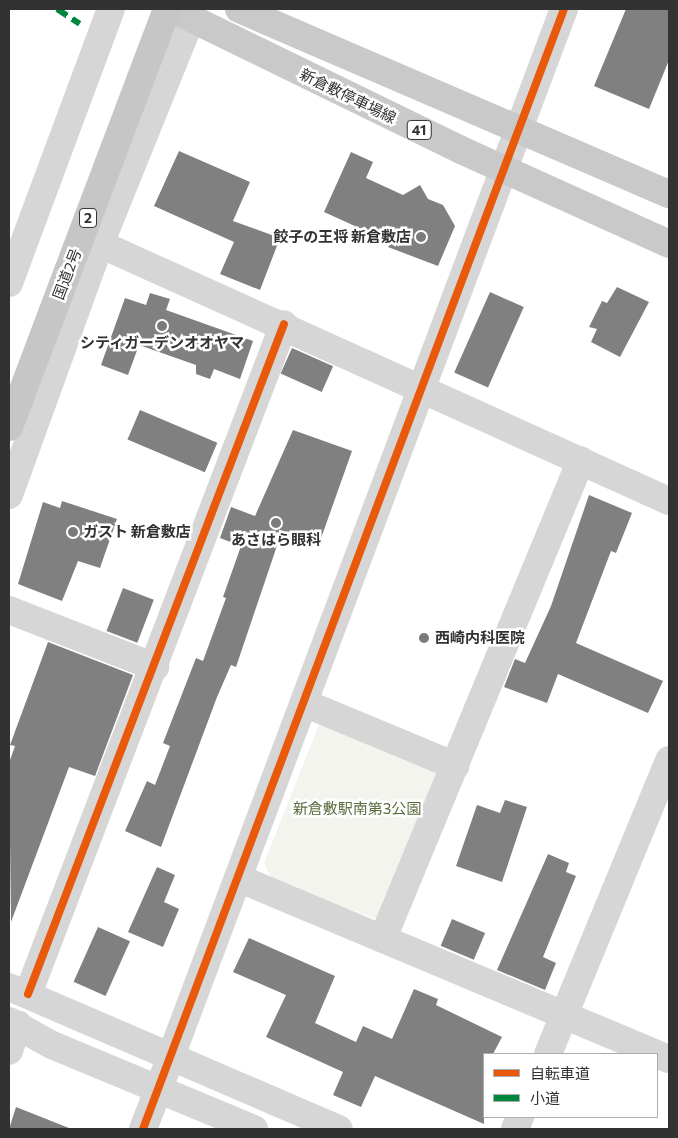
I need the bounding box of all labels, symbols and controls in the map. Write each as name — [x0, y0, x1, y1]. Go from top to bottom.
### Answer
street label: 新倉敷停車場線 — [297, 65, 399, 127]
road number: 41 — [406, 118, 432, 142]
road number: 2 — [78, 207, 98, 230]
place label: 餃子の王将 新倉敷店 — [273, 228, 411, 246]
marker: 餃子の王将 新倉敷店 — [415, 231, 427, 243]
street label: 国道2号 — [49, 246, 85, 302]
marker: シティガーデンオオヤマ — [156, 320, 168, 332]
place label: シティガーデンオオヤマ — [80, 334, 244, 352]
marker: あさはら眼科 — [270, 517, 282, 529]
place label: ガスト 新倉敷店 — [83, 523, 191, 541]
marker: ガスト 新倉敷店 — [67, 526, 79, 538]
place label: あさはら眼科 — [231, 531, 321, 549]
place label: 西崎内科医院 — [435, 629, 525, 647]
marker: 西崎内科医院 — [417, 631, 431, 645]
park label: 新倉敷駅南第3公園 — [293, 800, 421, 818]
legend — [483, 1053, 658, 1118]
text: 自転車道 — [530, 1064, 590, 1082]
text: 小道 — [530, 1089, 560, 1107]

